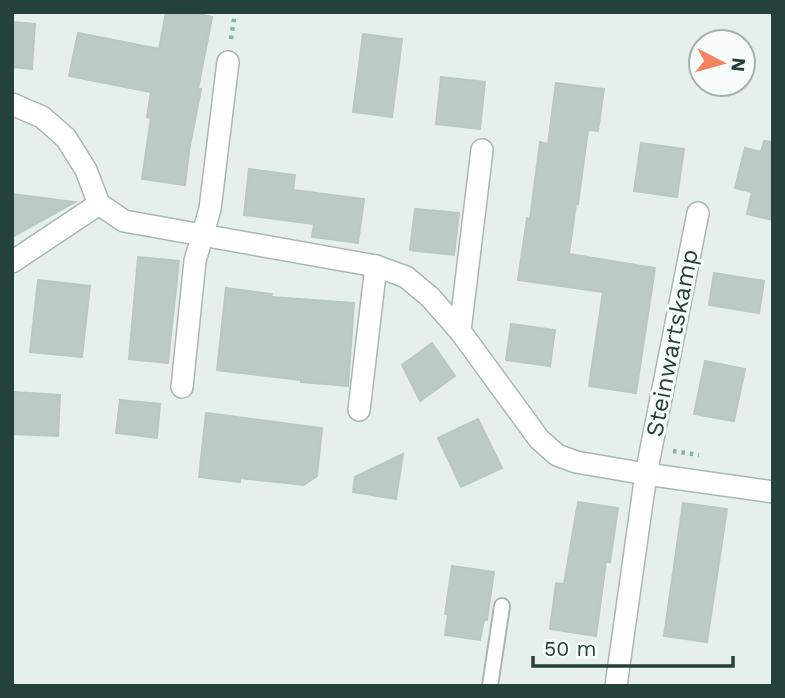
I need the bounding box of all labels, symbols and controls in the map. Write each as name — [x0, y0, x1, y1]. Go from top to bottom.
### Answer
north arrow — [687, 28, 757, 98]
text: N — [726, 57, 751, 73]
street label: Steinwartskamp — [640, 247, 704, 439]
scale bar — [533, 624, 732, 668]
text: 50 m — [544, 636, 596, 661]

